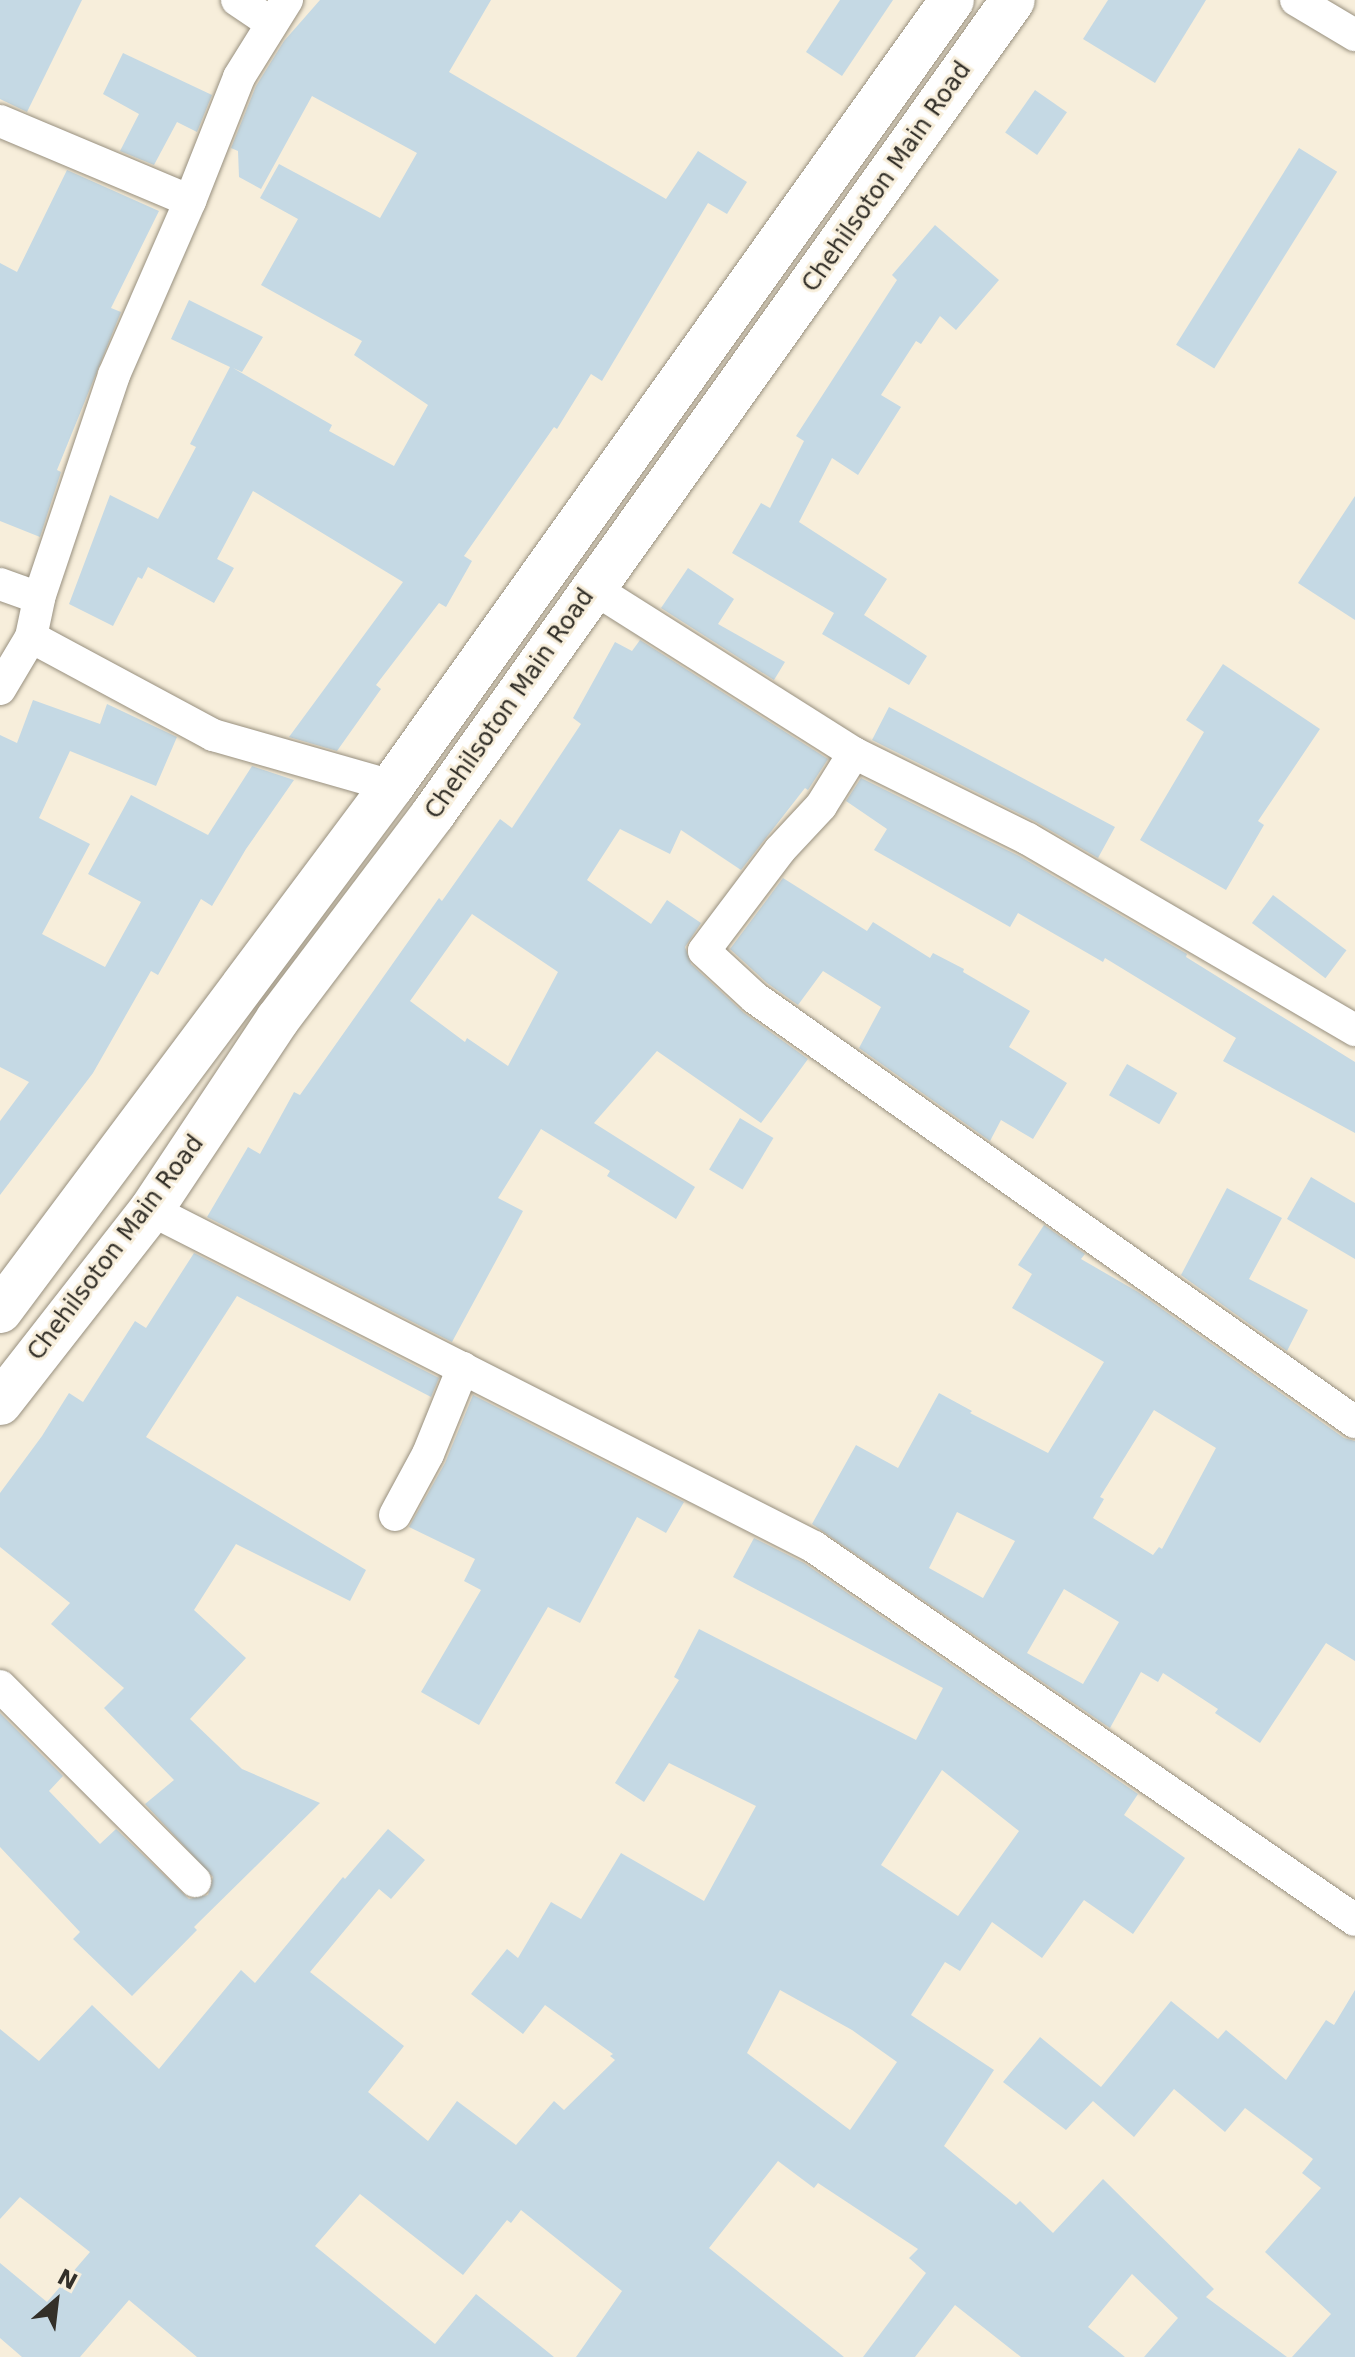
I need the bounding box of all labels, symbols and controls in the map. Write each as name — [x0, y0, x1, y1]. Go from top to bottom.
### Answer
street label: Chehilsoton Main Road — [796, 56, 978, 298]
street label: Chehilsoton Main Road — [419, 583, 601, 825]
street label: Chehilsoton Main Road — [22, 1130, 210, 1366]
north arrow — [16, 2261, 96, 2341]
text: N — [53, 2264, 81, 2295]

